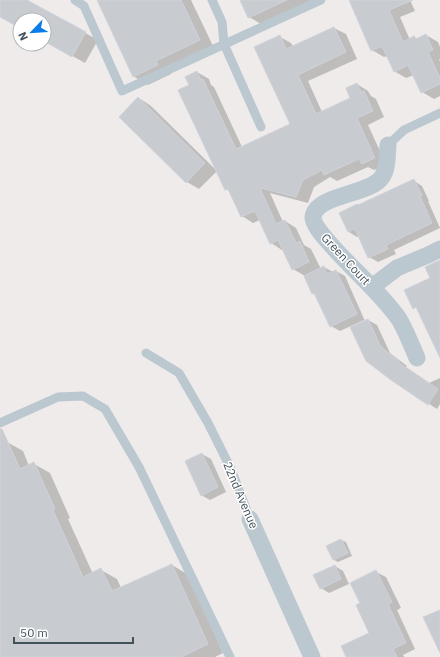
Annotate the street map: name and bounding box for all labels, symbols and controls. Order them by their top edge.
north arrow [12,12,52,52]
text: N [15,30,31,43]
street label: Green Court [318,230,374,288]
street label: 22nd Avenue [220,459,262,531]
scale bar [14,619,133,645]
text: 50 m [20,625,48,640]

